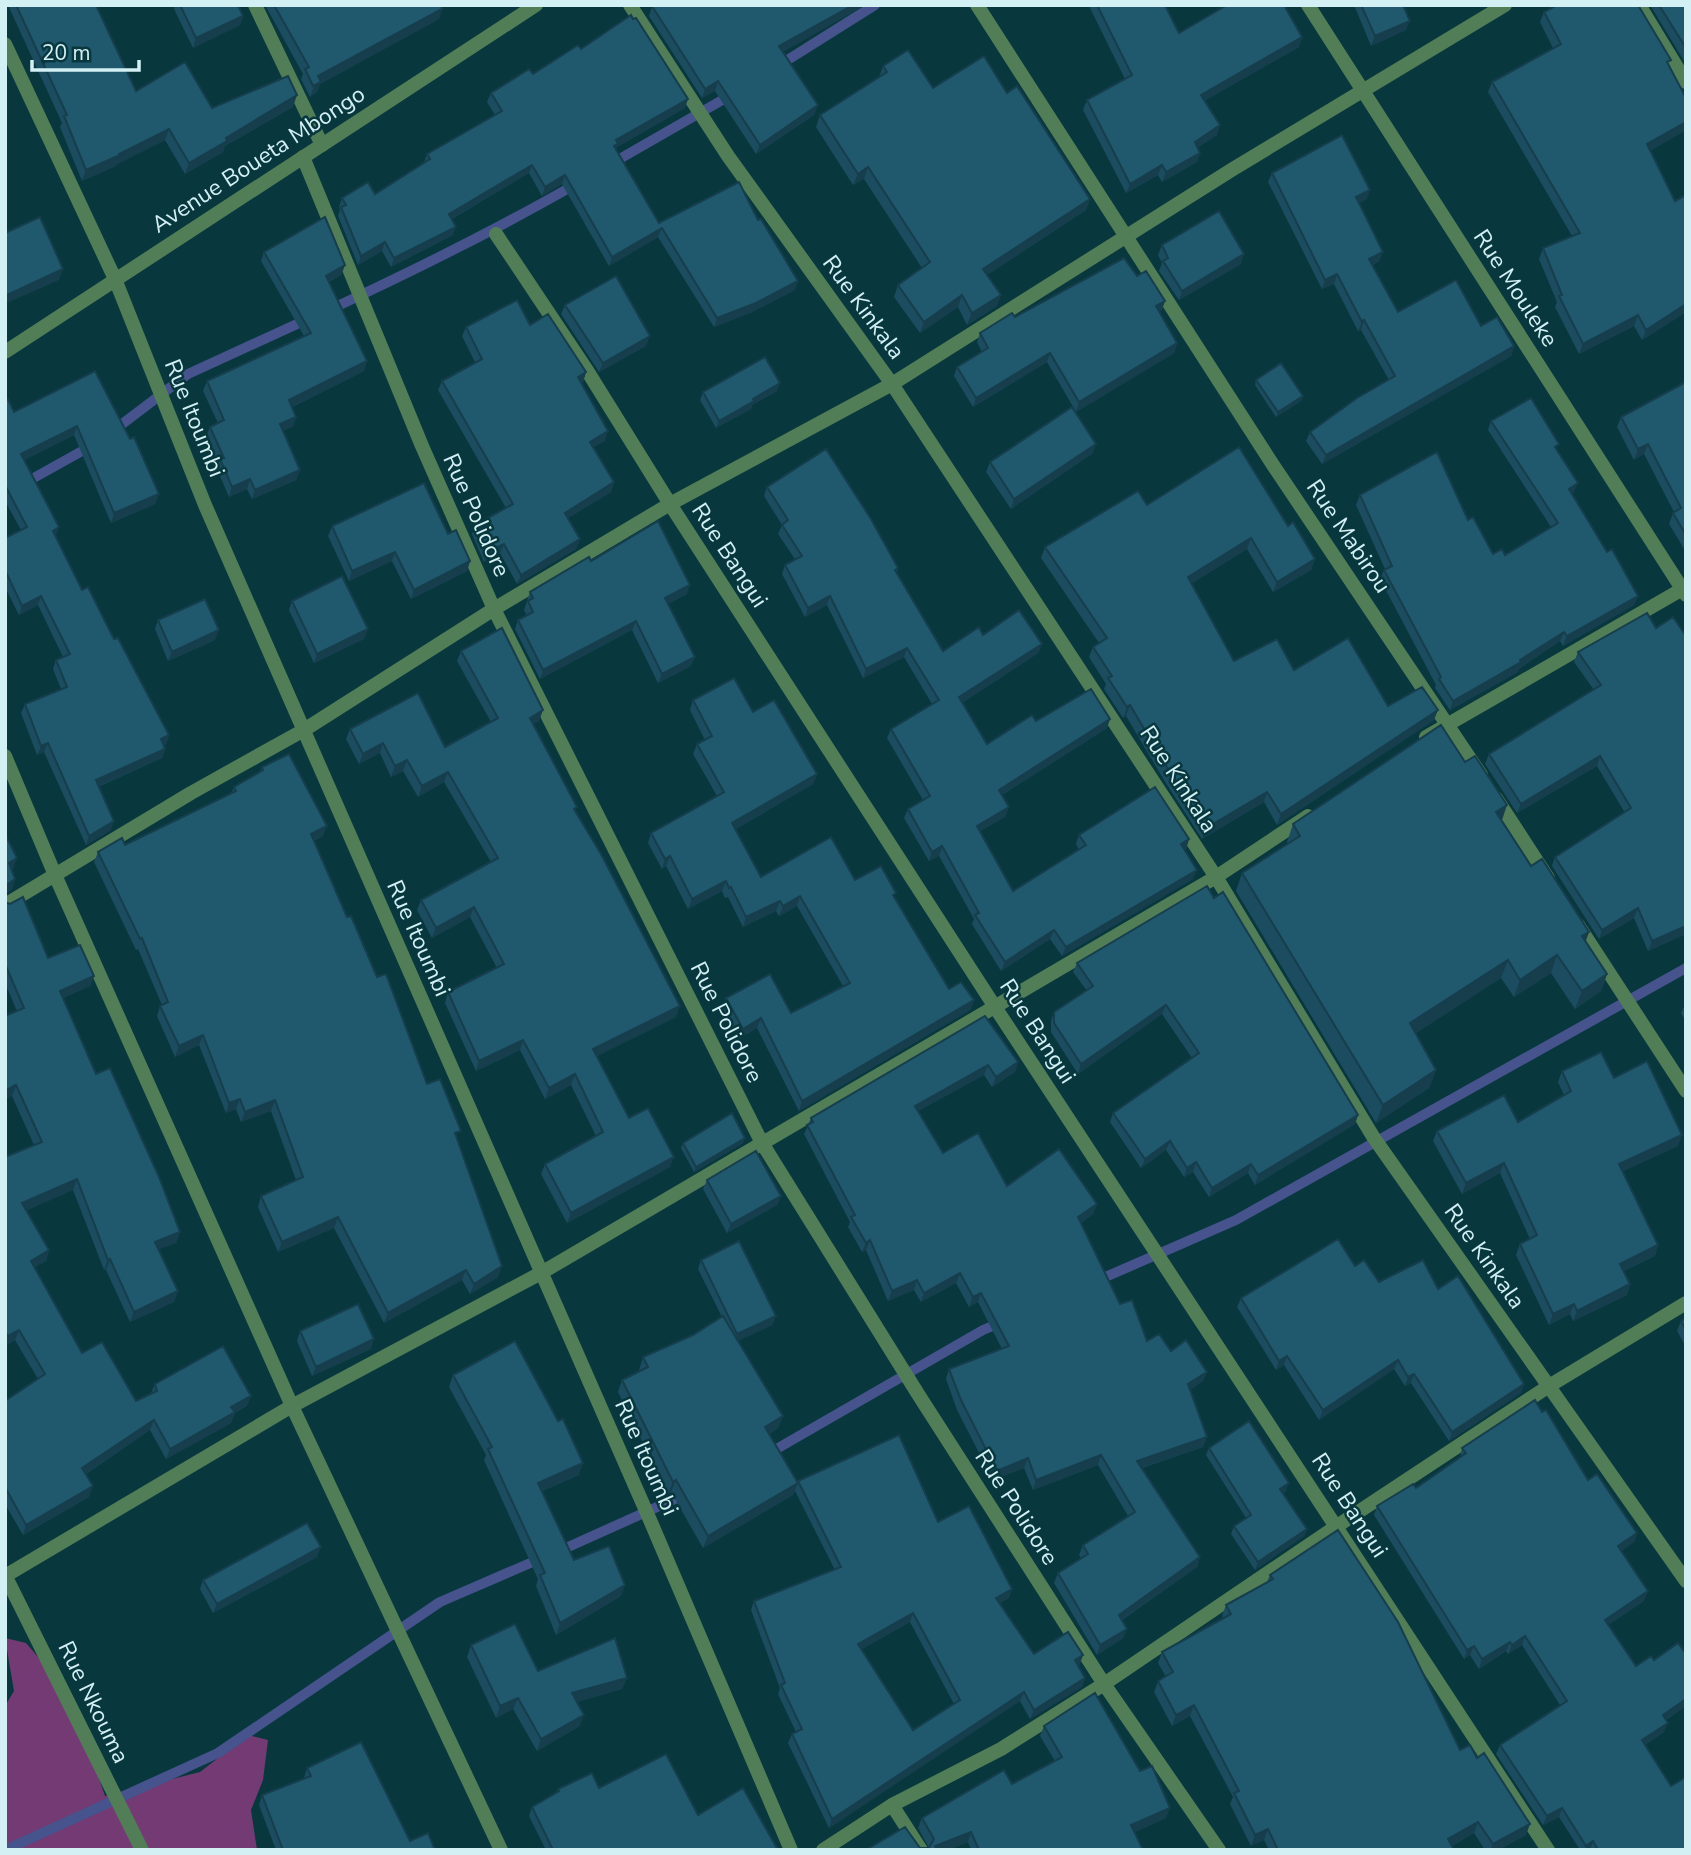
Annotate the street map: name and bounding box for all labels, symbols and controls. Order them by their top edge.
scale bar [32,28,138,72]
text: 20 m [42,39,91,67]
street label: Avenue Boueta Mbongo [145,79,371,240]
street label: Rue Mouleke [1466,224,1565,353]
street label: Rue Kinkala [815,249,912,366]
street label: Rue Itoumbi [157,355,232,482]
street label: Rue Polidore [436,449,518,582]
street label: Rue Mabirou [1299,473,1398,599]
street label: Rue Bangui [684,497,775,614]
street label: Rue Kinkala [1132,720,1225,839]
street label: Rue Itoumbi [379,875,458,1001]
street label: Rue Polidore [683,956,770,1088]
street label: Rue Bangui [992,973,1083,1090]
street label: Rue Kinkala [1437,1198,1532,1315]
street label: Rue Itoumbi [607,1394,686,1520]
street label: Rue Polidore [968,1444,1066,1571]
street label: Rue Bangui [1304,1447,1395,1564]
street label: Rue Nkouma [51,1636,136,1768]

